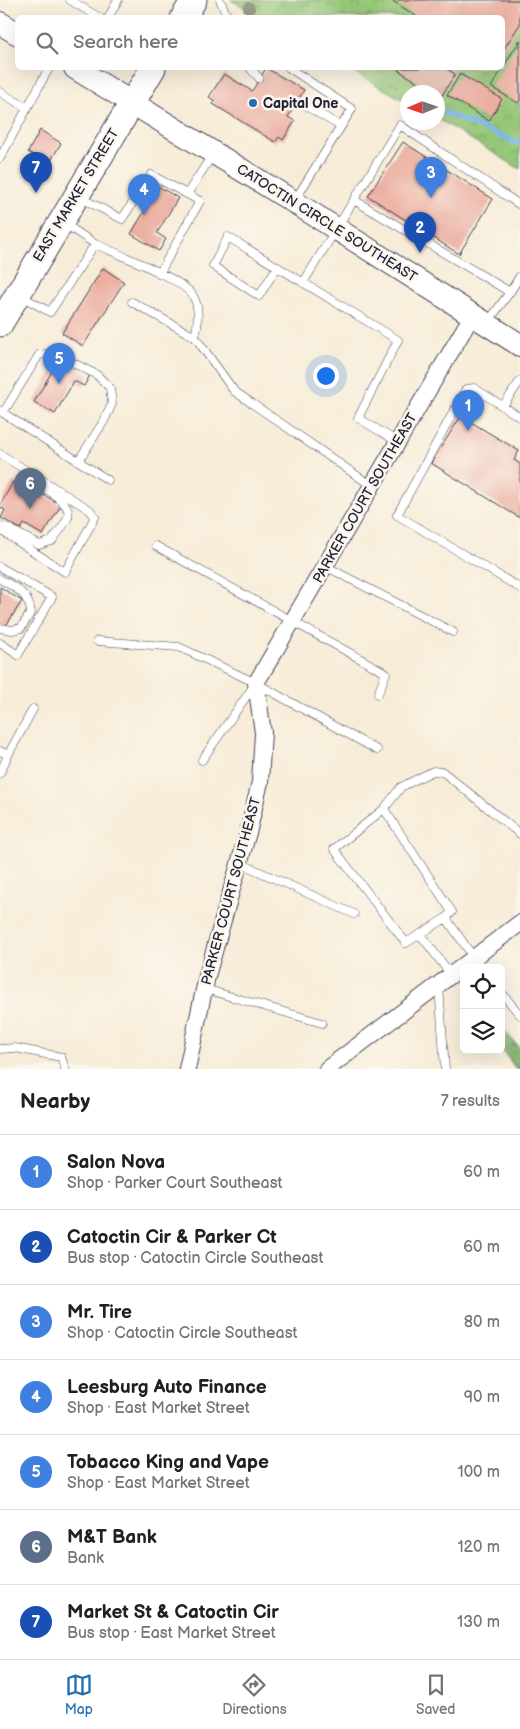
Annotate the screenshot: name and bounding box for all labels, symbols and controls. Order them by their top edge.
search box [15,15,505,70]
icon: search [33,29,61,57]
text: Search here [73,31,178,54]
north arrow [400,85,445,130]
place label: Capital One [263,95,338,112]
marker: Capital One [247,97,259,109]
street label: EAST MARKET STREET [29,125,123,265]
pin: 7 [20,152,52,193]
pin: 3 [415,157,447,198]
street label: CATOCTIN CIRCLE SOUTHEAST [234,160,421,286]
pin: 4 [128,174,160,215]
pin: 2 [404,212,436,253]
pin: 5 [43,343,75,384]
your location [313,363,339,389]
pin: 1 [452,390,484,431]
street label: PARKER COURT SOUTHEAST [309,409,421,586]
pin: 6 [14,468,46,509]
street label: PARKER COURT SOUTHEAST [198,795,264,987]
map controls [460,964,505,1054]
button: locate [460,964,505,1009]
button: layers [460,1009,505,1054]
text: Nearby [20,1089,90,1114]
text: 7 results [441,1092,500,1111]
text: Salon Nova [67,1151,165,1174]
text: 1 [33,1163,39,1182]
text: 60 m [463,1163,500,1182]
text: Shop · Parker Court Southeast [67,1174,282,1193]
text: Catoctin Cir & Parker Ct [67,1226,277,1249]
text: 2 [31,1238,41,1257]
text: 60 m [463,1238,500,1257]
text: Bus stop · Catoctin Circle Southeast [67,1249,323,1268]
text: Mr. Tire [67,1301,132,1324]
text: 3 [31,1313,41,1332]
text: 80 m [464,1313,500,1332]
text: Shop · Catoctin Circle Southeast [67,1324,297,1343]
text: Leesburg Auto Finance [67,1376,267,1399]
text: 4 [31,1388,41,1407]
text: 90 m [464,1388,500,1407]
text: Shop · East Market Street [67,1399,250,1418]
text: Tobacco King and Vape [67,1451,269,1474]
text: 5 [31,1463,41,1482]
text: 100 m [457,1463,500,1482]
text: Shop · East Market Street [67,1474,250,1493]
text: M&T Bank [67,1526,157,1549]
text: 6 [31,1538,41,1557]
text: 120 m [457,1538,500,1557]
text: Bank [67,1549,104,1568]
text: Market St & Catoctin Cir [67,1601,279,1624]
text: 7 [32,1613,40,1632]
text: 130 m [457,1613,500,1632]
text: Bus stop · East Market Street [67,1624,276,1643]
tab: Map [65,1671,93,1718]
tab: Directions [222,1671,287,1718]
tab: Saved [416,1671,455,1718]

